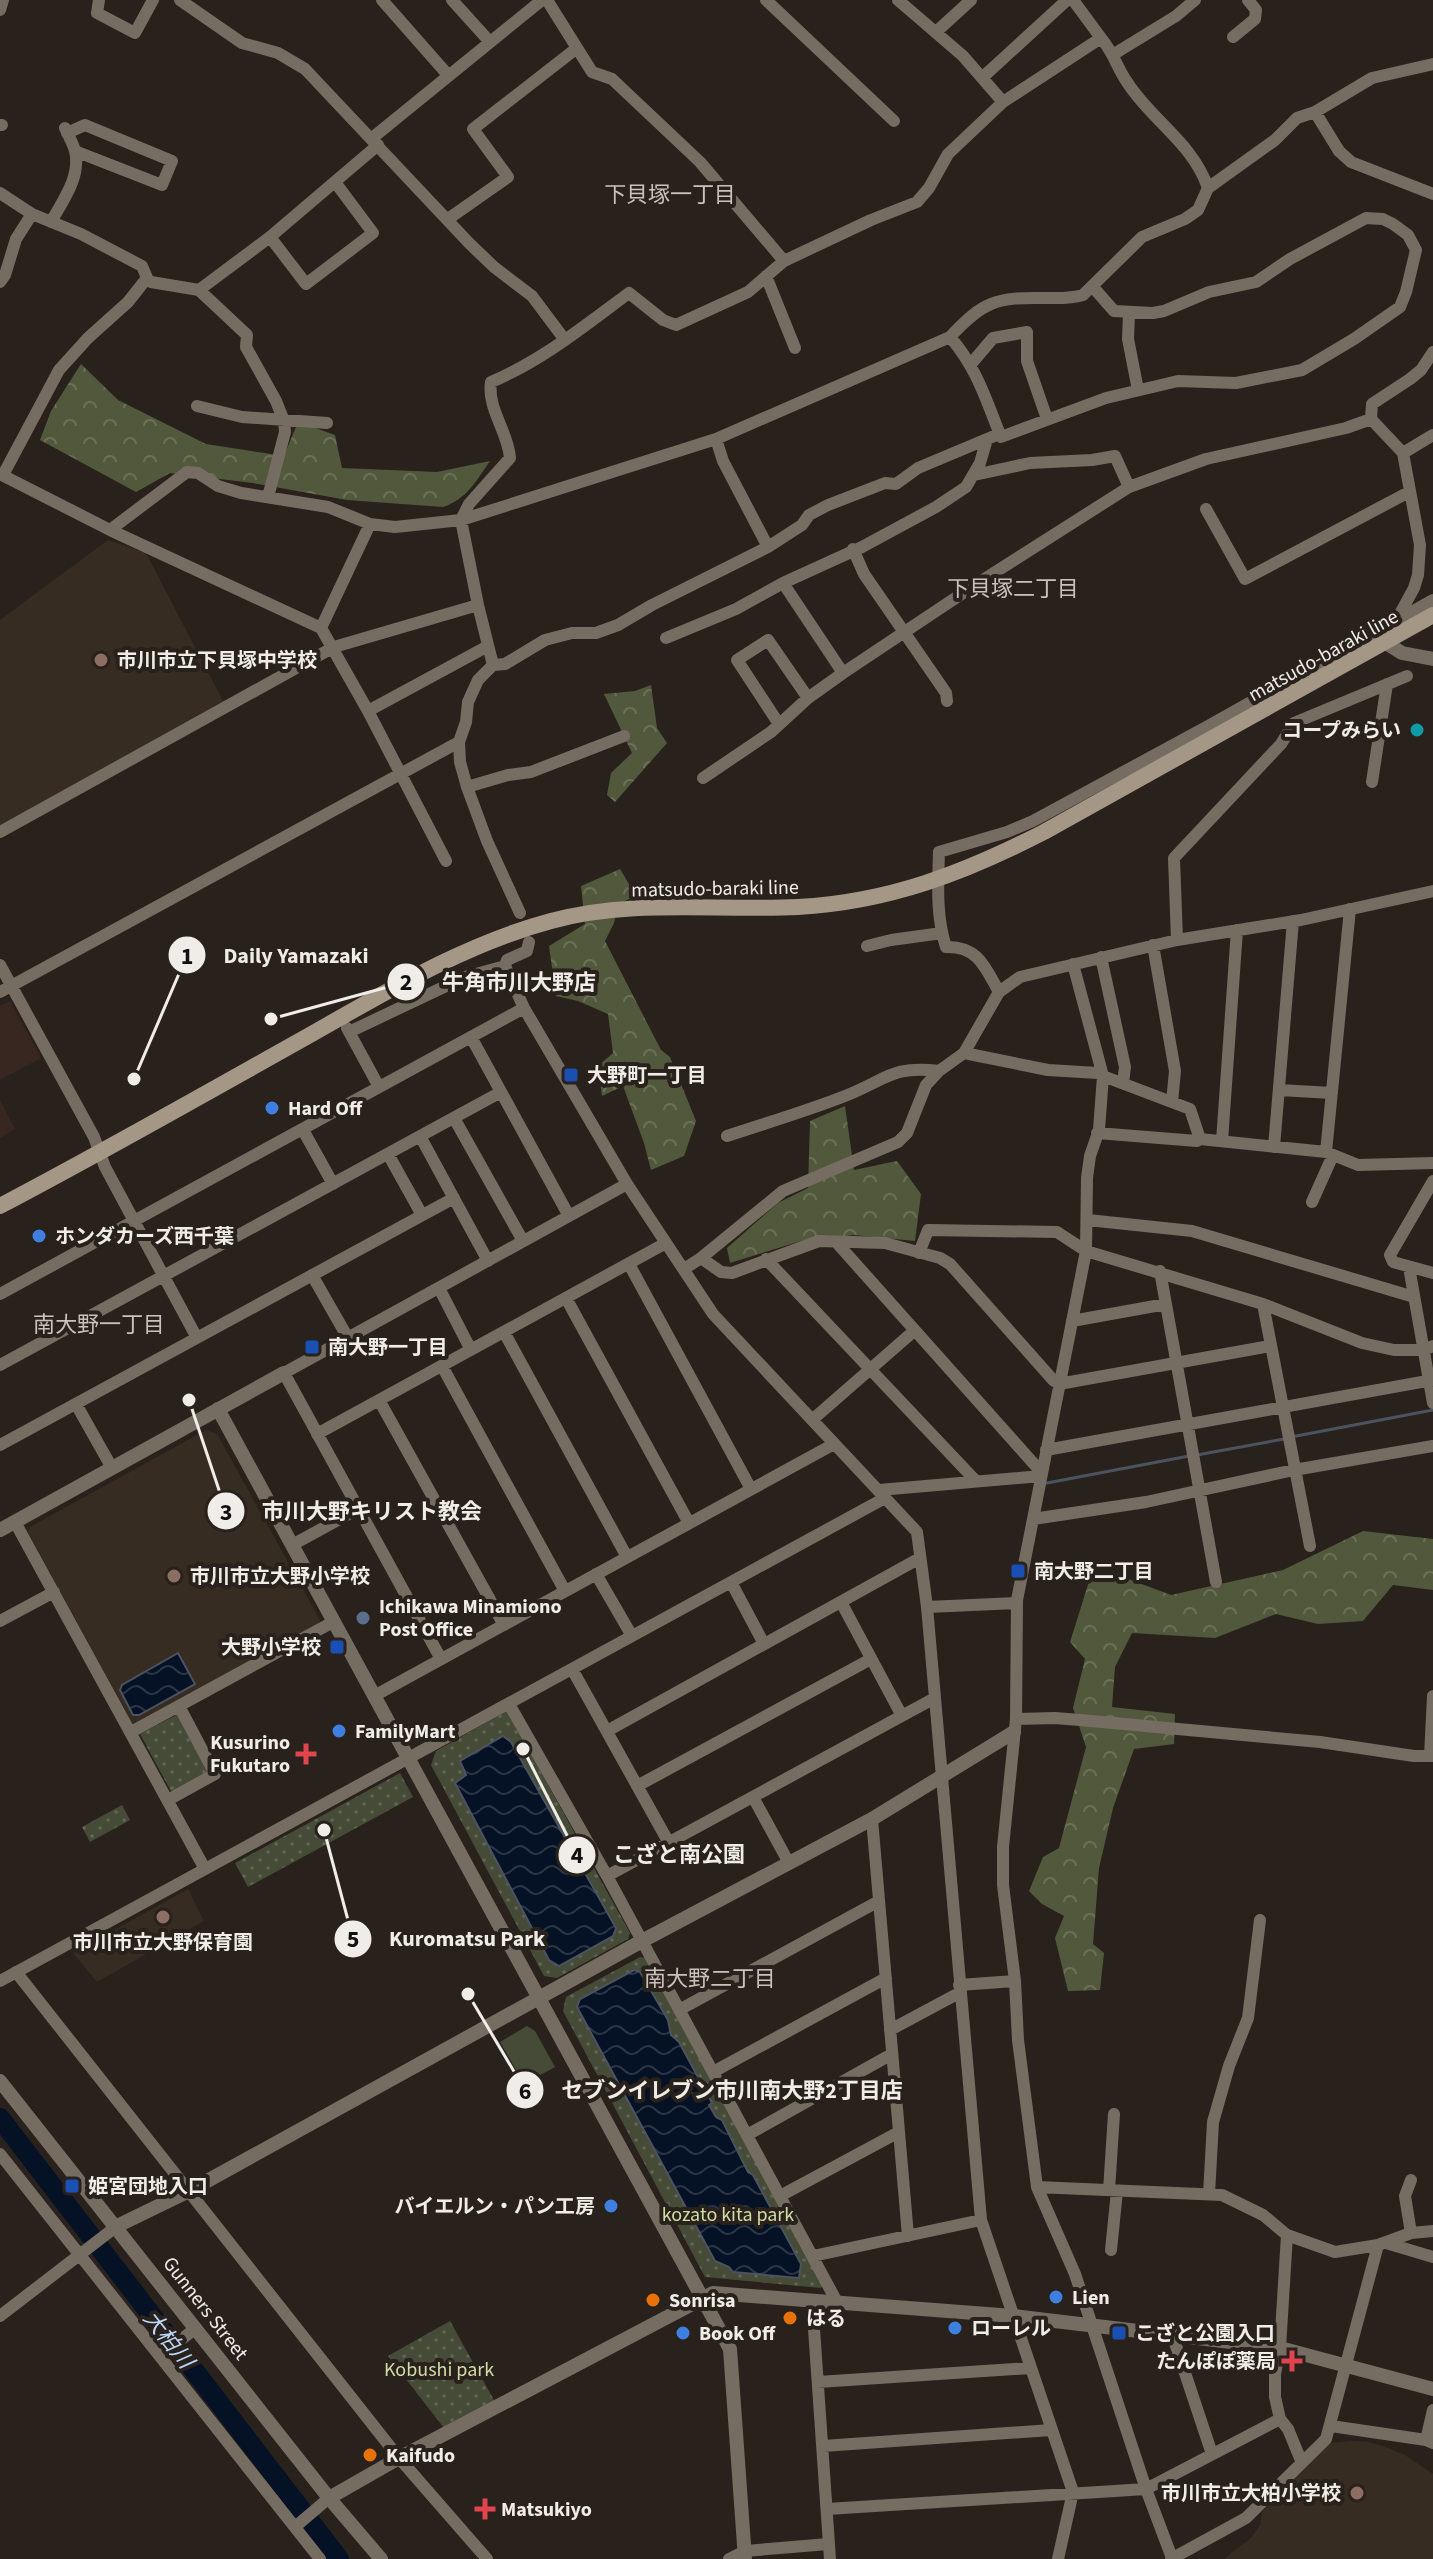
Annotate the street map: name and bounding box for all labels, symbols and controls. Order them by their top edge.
district label: 下貝塚一丁目 [604,179,736,211]
district label: 下貝塚二丁目 [947,573,1079,605]
street label: matsudo-baraki line [1243,603,1404,709]
place label: 市川市立下貝塚中学校 [117,647,317,675]
marker: 市川市立下貝塚中学校 [92,651,110,669]
place label: コープみらい [1282,717,1401,745]
marker: コープみらい [1408,721,1426,739]
street label: matsudo-baraki line [631,874,799,904]
callout: Daily Yamazaki [167,932,384,978]
text: 1 [181,939,193,974]
text: Daily Yamazaki [223,940,369,972]
callout: 牛角市川大野店 [386,959,612,1005]
text: 2 [400,965,412,1000]
text: 牛角市川大野店 [442,967,596,999]
place label: 大野町一丁目 [587,1062,707,1090]
marker: 大野町一丁目 [562,1066,580,1084]
place label: Hard Off [288,1095,363,1123]
marker: Hard Off [263,1099,281,1117]
place label: ホンダカーズ西千葉 [55,1223,234,1251]
marker: ホンダカーズ西千葉 [30,1227,48,1245]
district label: 南大野一丁目 [33,1309,165,1341]
place label: 南大野一丁目 [328,1334,448,1362]
marker: 南大野一丁目 [303,1338,321,1356]
callout: 市川大野キリスト教会 [206,1488,498,1534]
text: 3 [220,1495,232,1530]
text: 市川大野キリスト教会 [262,1496,482,1528]
place label: 南大野二丁目 [1034,1558,1154,1586]
marker: 南大野二丁目 [1009,1562,1027,1580]
place label: 市川市立大野小学校 [190,1563,370,1591]
marker: 市川市立大野小学校 [165,1567,183,1585]
place label: Ichikawa Minamiono Post Office [379,1593,562,1644]
marker: Ichikawa Minamiono Post Office [354,1609,372,1627]
place label: 大野小学校 [221,1634,321,1662]
marker: 大野小学校 [328,1638,346,1656]
place label: FamilyMart [355,1718,456,1746]
marker: FamilyMart [330,1722,348,1740]
place label: Kusurino Fukutaro [210,1729,290,1780]
marker: Kusurino Fukutaro [297,1745,315,1763]
callout: こざと南公園 [557,1832,761,1878]
text: 4 [571,1838,584,1873]
text: こざと南公園 [613,1839,745,1871]
marker: 市川市立大野保育園 [154,1908,172,1926]
callout: Kuromatsu Park [333,1916,561,1962]
text: 5 [347,1922,359,1957]
text: Kuromatsu Park [389,1923,545,1955]
place label: 市川市立大野保育園 [73,1929,253,1957]
district label: 南大野二丁目 [644,1963,776,1995]
callout: セブンイレブン市川南大野2丁目店 [505,2067,918,2113]
text: 6 [519,2074,531,2109]
text: セブンイレブン市川南大野2丁目店 [561,2075,903,2107]
place label: 姫宮団地入口 [88,2173,208,2201]
marker: 姫宮団地入口 [63,2177,81,2195]
place label: バイエルン・パン工房 [395,2193,595,2221]
marker: バイエルン・パン工房 [602,2197,620,2215]
park label: kozato kita park [662,2201,794,2229]
street label: Gunners Street [156,2251,255,2366]
place label: Lien [1072,2284,1110,2312]
place label: Sonrisa [669,2287,736,2315]
marker: Lien [1047,2288,1065,2306]
marker: Sonrisa [644,2291,662,2309]
water label: 大柏川 [135,2304,202,2377]
place label: はる [806,2305,846,2333]
marker: はる [781,2309,799,2327]
place label: ローレル [971,2315,1051,2343]
marker: ローレル [946,2319,964,2337]
place label: Book Off [699,2320,776,2348]
place label: こざと公園入口 [1135,2320,1275,2348]
marker: Book Off [674,2324,692,2342]
marker: こざと公園入口 [1110,2324,1128,2342]
place label: たんぽぽ薬局 [1156,2348,1276,2376]
marker: たんぽぽ薬局 [1283,2352,1301,2370]
park label: Kobushi park [384,2356,494,2384]
place label: Kaifudo [386,2442,455,2470]
marker: Kaifudo [361,2446,379,2464]
place label: 市川市立大柏小学校 [1161,2480,1341,2508]
marker: 市川市立大柏小学校 [1348,2484,1366,2502]
place label: Matsukiyo [501,2496,592,2524]
marker: Matsukiyo [476,2500,494,2518]

